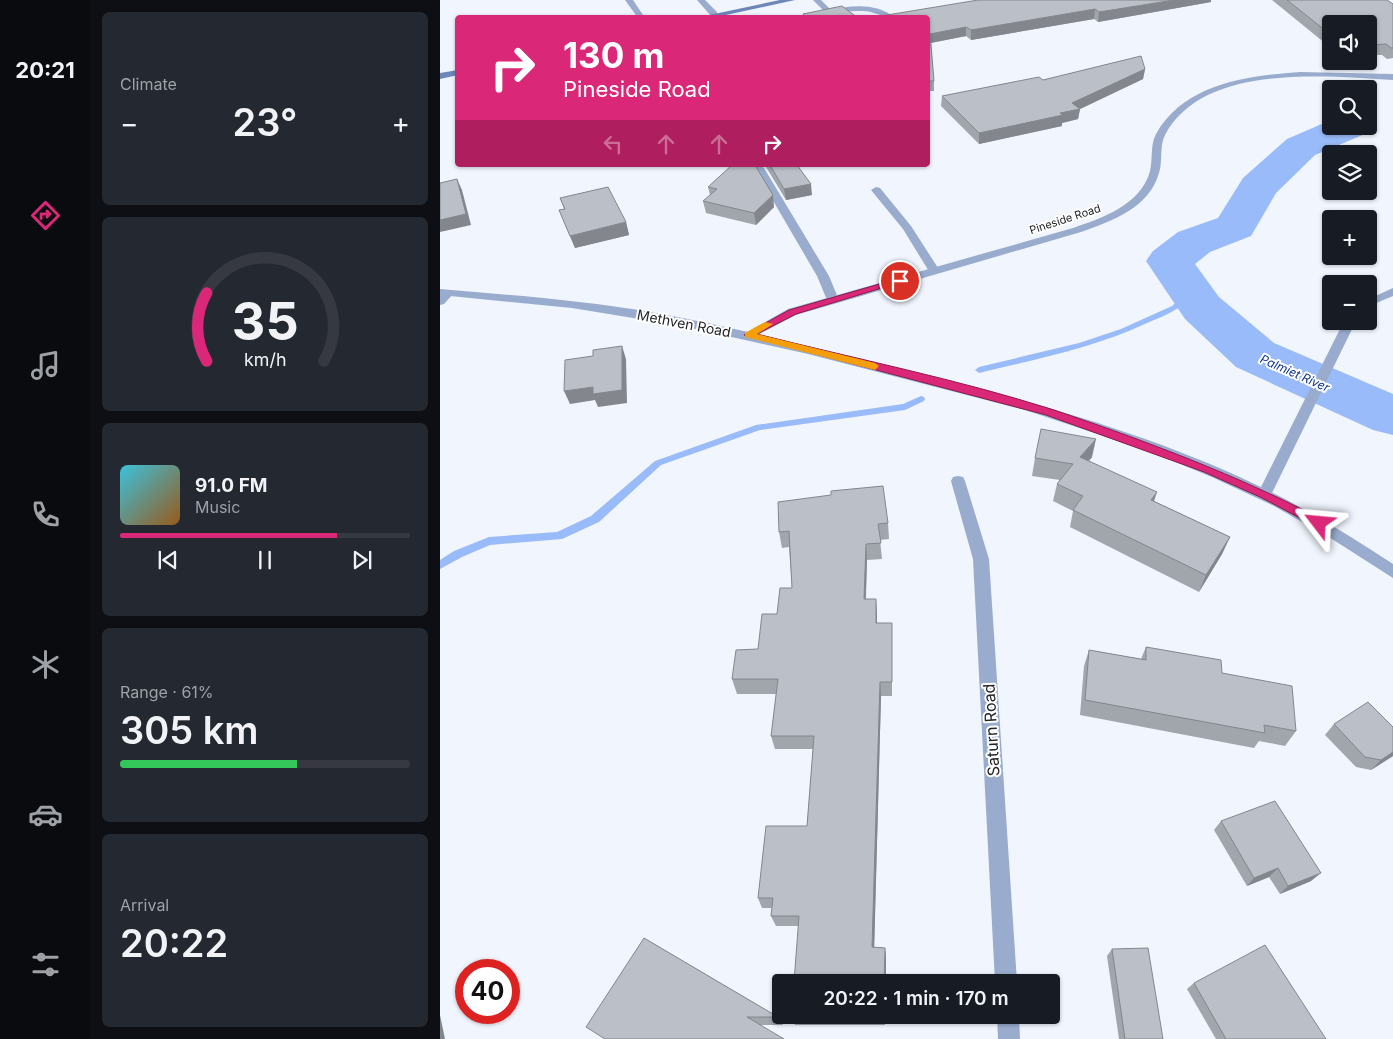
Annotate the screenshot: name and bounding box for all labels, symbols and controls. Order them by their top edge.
map controls [1322,15,1377,330]
button: sound [1322,15,1377,70]
text: 130 m [563,34,665,76]
icon: right [480,35,545,100]
text: 20:21 [15,57,75,83]
text: Climate [120,74,177,94]
text: Pineside Road [563,76,711,102]
button: search [1322,80,1377,135]
text: 23° [233,99,297,145]
text: − [120,106,139,140]
text: + [391,106,410,140]
icon: left [599,130,627,158]
icon: ahead [652,130,680,158]
icon: ahead [705,130,733,158]
icon: right [758,130,786,158]
button: layers [1322,145,1377,200]
icon: directions [28,198,63,233]
street label: Pineside Road [1028,201,1102,237]
button: + [1322,210,1377,265]
pin [879,260,921,302]
icon: arrive [886,267,914,295]
button: − [1322,275,1377,330]
text: 35 [232,290,298,353]
street label: Methven Road [636,306,732,340]
icon: music [28,348,63,383]
text: km/h [244,349,286,370]
water label: Palmiet River [1258,351,1332,395]
text: 91.0 FM [195,474,267,497]
position arrow [1292,496,1344,548]
icon: phone [28,497,63,532]
text: Music [195,497,240,517]
icon: previous [154,546,182,574]
icon: pause [251,546,279,574]
icon: next [348,546,376,574]
icon: climate [28,647,63,682]
text: Range · 61% [120,682,214,702]
street label: Saturn Road [979,683,1003,777]
text: 305 km [120,707,259,753]
icon: car [28,797,63,832]
text: Arrival [120,895,169,915]
text: 20:22 [120,920,228,966]
icon: filters [28,947,63,982]
speed limit sign: 40 [455,959,520,1024]
text: 20:22 · 1 min · 170 m [823,987,1009,1010]

